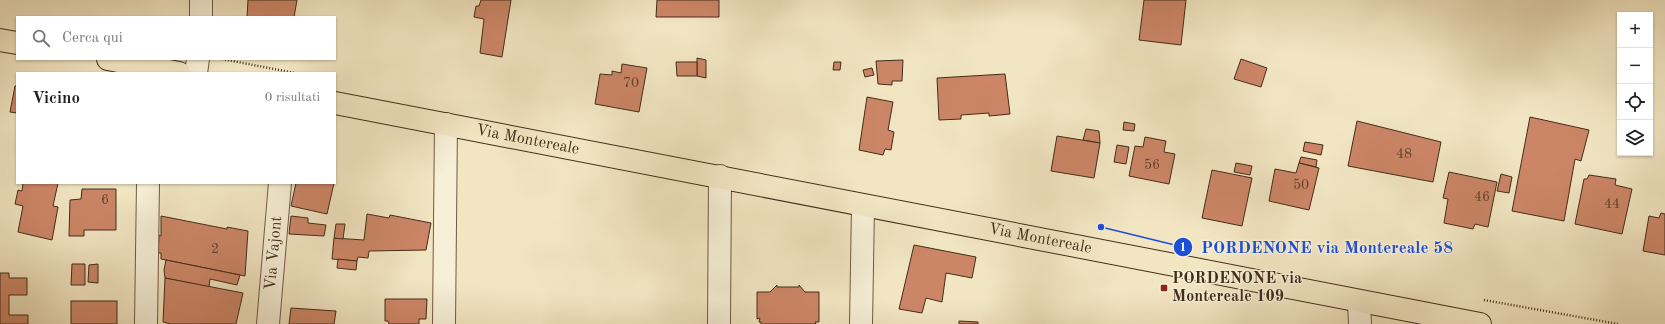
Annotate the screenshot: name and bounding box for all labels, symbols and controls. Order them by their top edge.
map controls [1617,12,1653,156]
button: + [1617,12,1653,48]
search box [16,16,336,60]
icon: search [30,27,52,49]
text: Cerca qui [62,31,123,46]
button: − [1617,48,1653,84]
house number: 70 [623,76,639,90]
button: locate [1617,84,1653,120]
text: Vicino [32,90,80,107]
text: 0 risultati [265,91,320,104]
button: layers [1617,120,1653,156]
street label: Via Montereale [474,122,580,158]
house number: 48 [1396,147,1412,161]
house number: 56 [1144,158,1160,172]
house number: 50 [1293,178,1309,192]
house number: 46 [1474,190,1490,204]
house number: 6 [101,193,109,207]
house number: 44 [1604,197,1620,211]
street label: Via Vajont [263,215,285,291]
street label: Via Montereale [987,221,1093,257]
callout: PORDENONE via Montereale 58 [1173,233,1461,262]
text: PORDENONE via Montereale 58 [1201,240,1453,257]
house number: 2 [211,242,219,256]
text: 1 [1180,242,1186,254]
place label: PORDENONE via Montereale 109 [1172,271,1302,305]
marker: PORDENONE via Montereale 109 [1159,283,1169,293]

